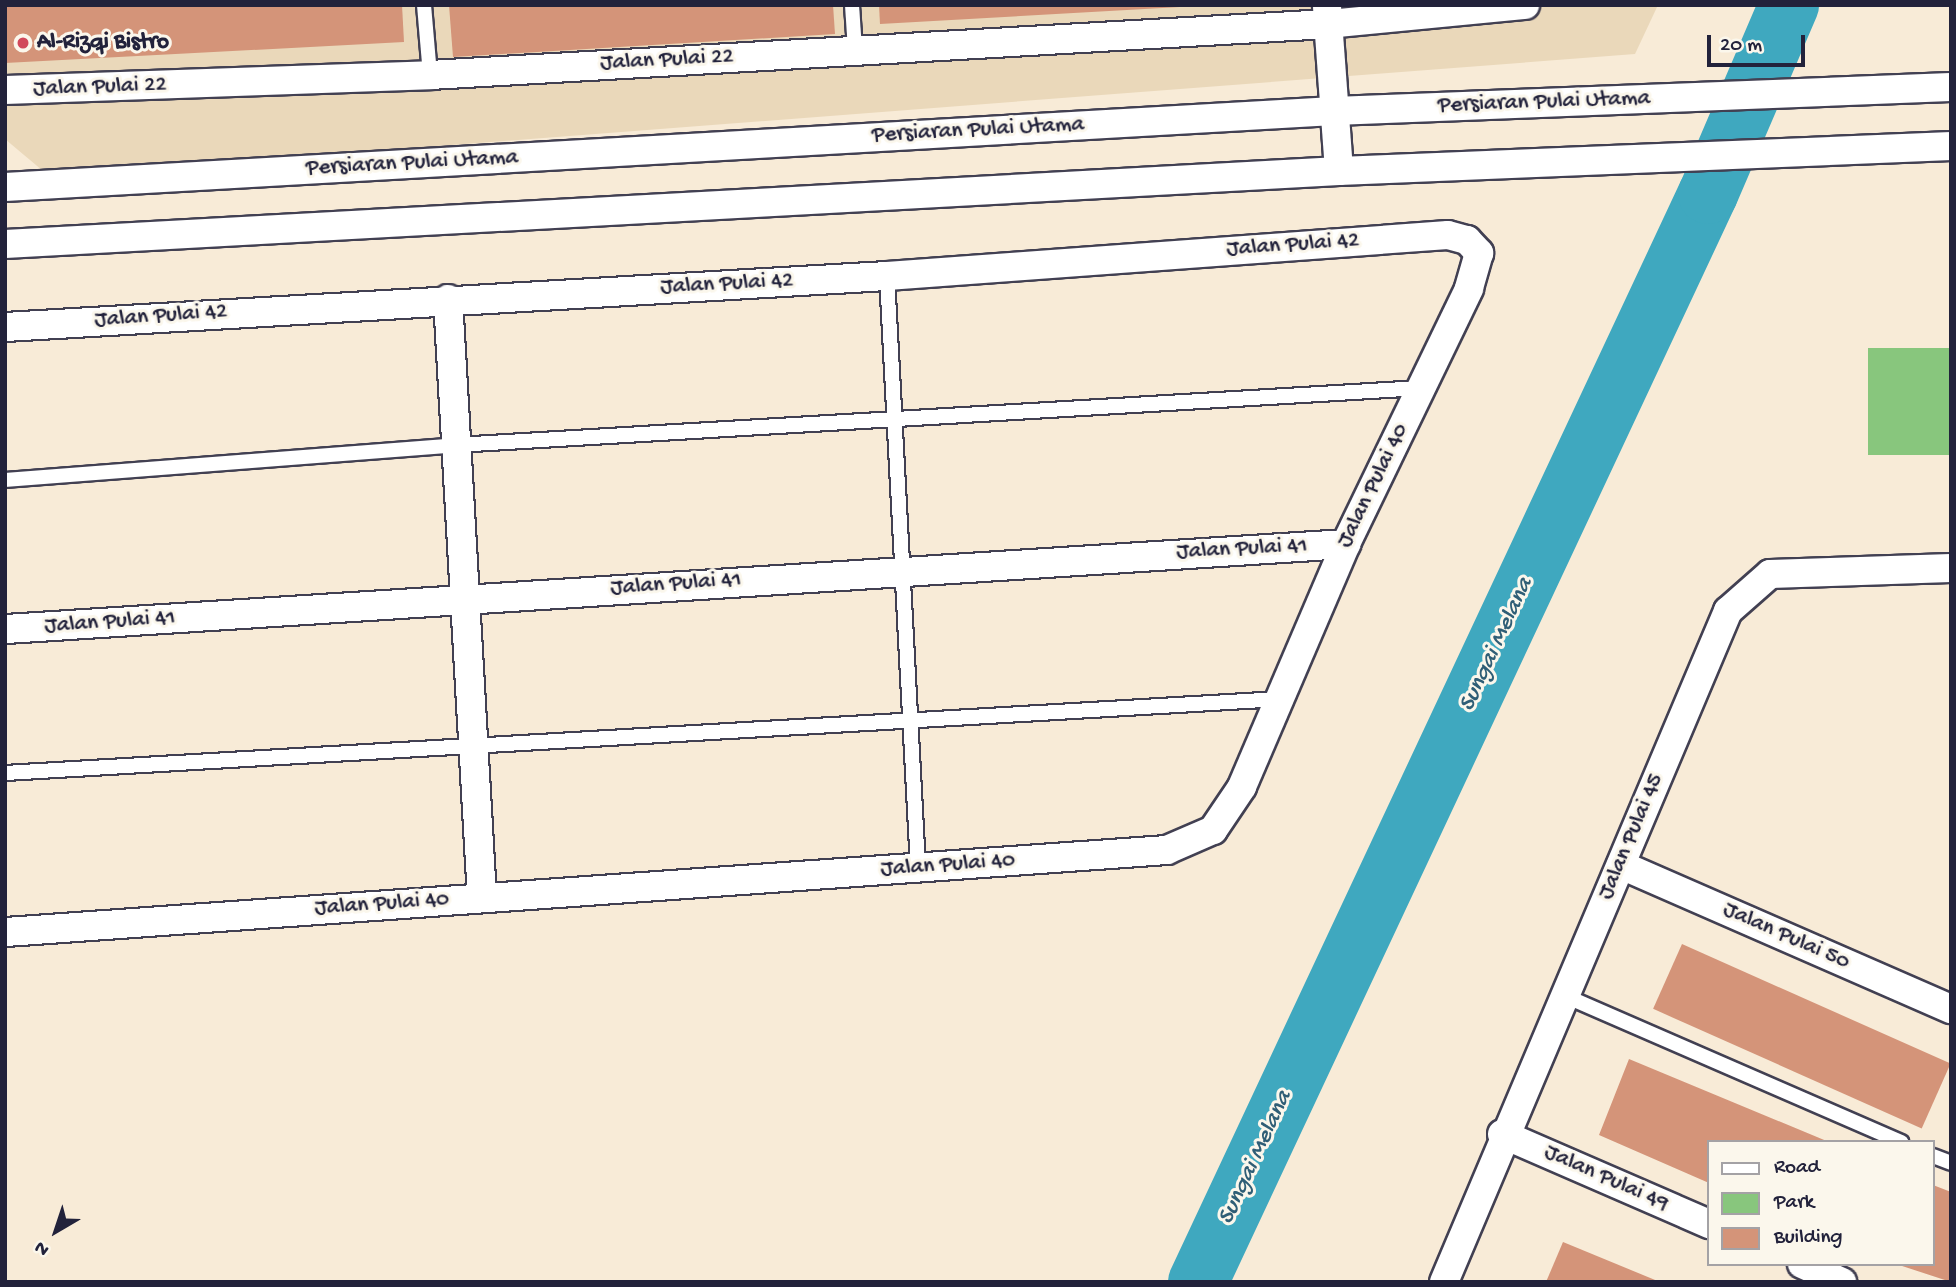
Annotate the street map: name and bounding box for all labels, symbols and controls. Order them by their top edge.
scale bar [1711,21,1809,65]
place label: Al-Rizqi Bistro [37,29,169,57]
text: 20 m [1720,34,1762,59]
marker: Al-Rizqi Bistro [15,35,31,51]
street label: Jalan Pulai 22 [600,44,734,78]
street label: Jalan Pulai 22 [33,72,167,104]
street label: Persiaran Pulai Utama [1437,86,1651,120]
street label: Persiaran Pulai Utama [871,112,1085,150]
street label: Persiaran Pulai Utama [305,145,519,183]
street label: Jalan Pulai 42 [1226,228,1360,264]
street label: Jalan Pulai 42 [660,268,794,302]
street label: Jalan Pulai 42 [94,299,228,335]
street label: Jalan Pulai 40 [1332,419,1416,553]
street label: Jalan Pulai 41 [1176,533,1308,567]
street label: Jalan Pulai 41 [610,567,742,603]
water label: Sungai Melana [1454,574,1540,716]
street label: Jalan Pulai 41 [44,605,176,641]
street label: Jalan Pulai 45 [1593,770,1671,904]
street label: Jalan Pulai 40 [880,848,1016,884]
street label: Jalan Pulai 40 [314,887,450,923]
street label: Jalan Pulai 50 [1718,897,1854,977]
water label: Sungai Melana [1213,1087,1299,1229]
street label: Jalan Pulai 49 [1539,1139,1673,1219]
legend [1708,1140,1935,1266]
text: Road [1774,1156,1820,1181]
text: Park [1774,1191,1814,1216]
north arrow [21,1196,91,1266]
text: Building [1774,1226,1843,1251]
text: N [30,1235,55,1261]

